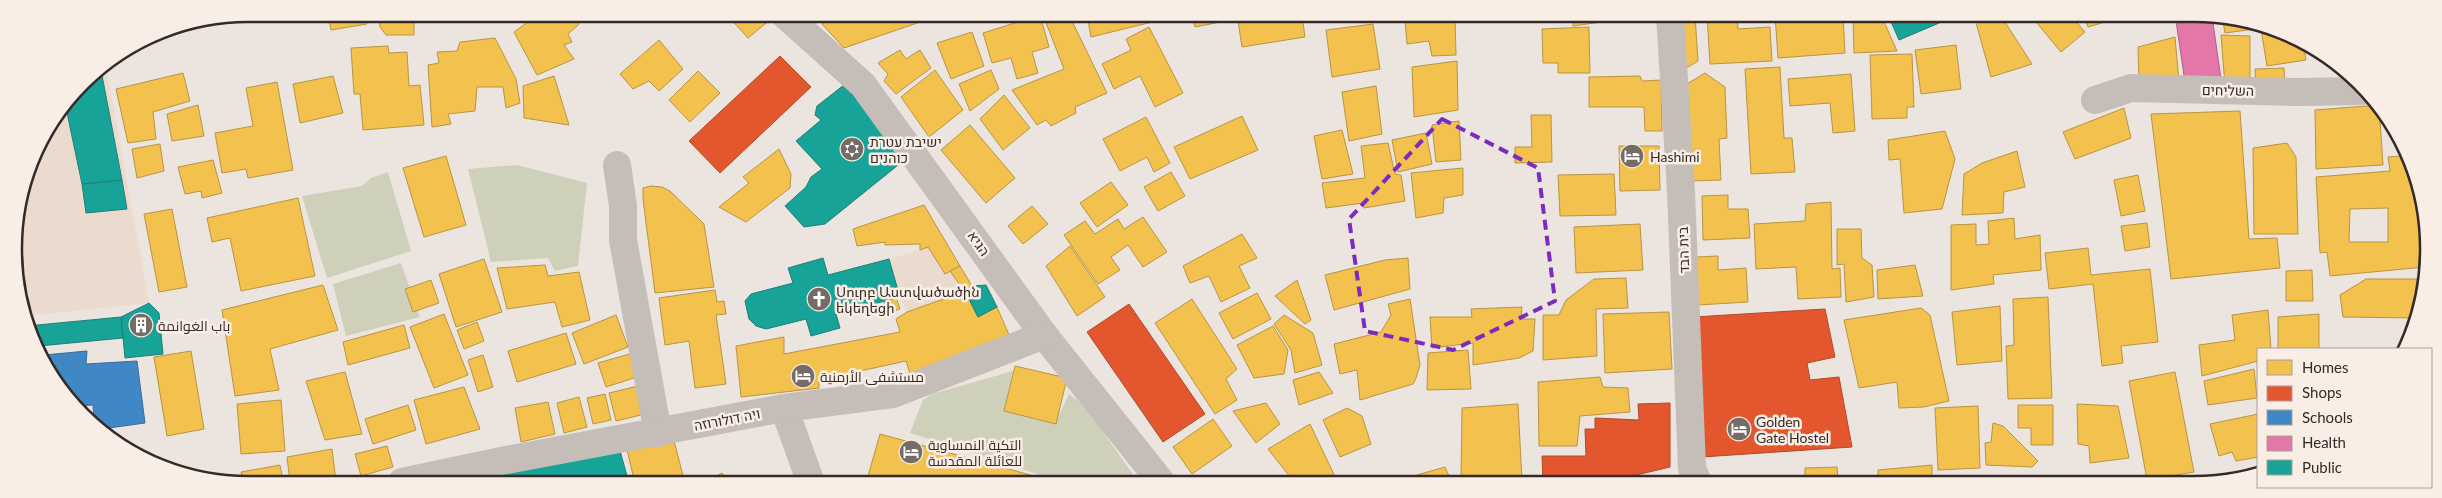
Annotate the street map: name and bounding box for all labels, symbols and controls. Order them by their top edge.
street label: השליחים [2202,81,2254,99]
place label: ישיבת עטרת כוהנים [870,133,942,166]
synagogue icon: ישיבת עטרת כוהנים [839,136,865,162]
hotel icon: Hashimi [1619,143,1645,169]
place label: Hashimi [1650,148,1700,165]
street label: בית הבד [1674,226,1692,274]
street label: הגיא [964,227,994,259]
place label: Սուրբ Աստվածածին եկեղեցի [836,283,980,316]
church icon: Սուրբ Աստվածածին եկեղեցի [806,286,832,312]
building icon: باب الغوانمة [128,312,154,338]
place label: باب الغوانمة [158,317,230,334]
legend [2257,348,2432,488]
text: Homes [2302,358,2348,376]
hotel icon: مستشفى الأرمنية [790,363,816,389]
place label: مستشفى الأرمنية [820,368,924,385]
text: Shops [2302,383,2342,401]
street label: ויה דולורוזה [692,404,762,434]
text: Schools [2302,408,2353,426]
place label: Golden Gate Hostel [1756,413,1829,446]
hotel icon: Golden Gate Hostel [1726,416,1752,442]
text: Health [2302,433,2346,451]
place label: التكية النمساوية للعائلة المقدسة [928,436,1022,469]
hotel icon: التكية النمساوية للعائلة المقدسة [898,439,924,465]
text: Public [2302,458,2342,476]

